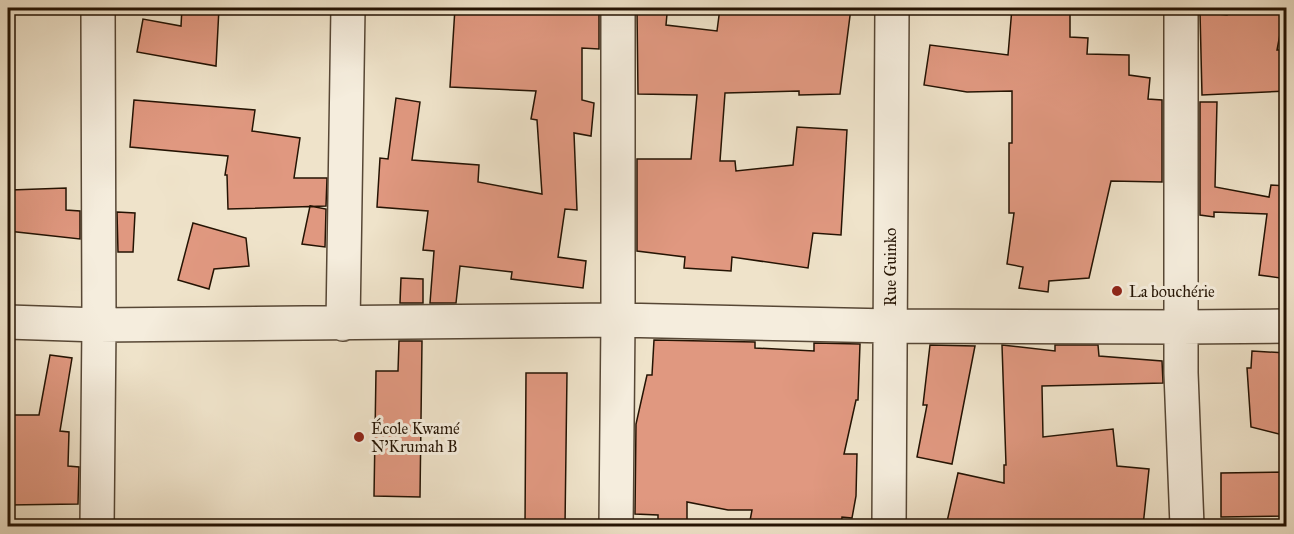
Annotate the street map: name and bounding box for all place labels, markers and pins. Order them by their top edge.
place label: La bouchérie [1129,282,1215,301]
marker: La bouchérie [1110,284,1124,298]
place label: École Kwamé N'Krumah B [371,417,460,456]
marker: École Kwamé N'Krumah B [352,430,366,444]

